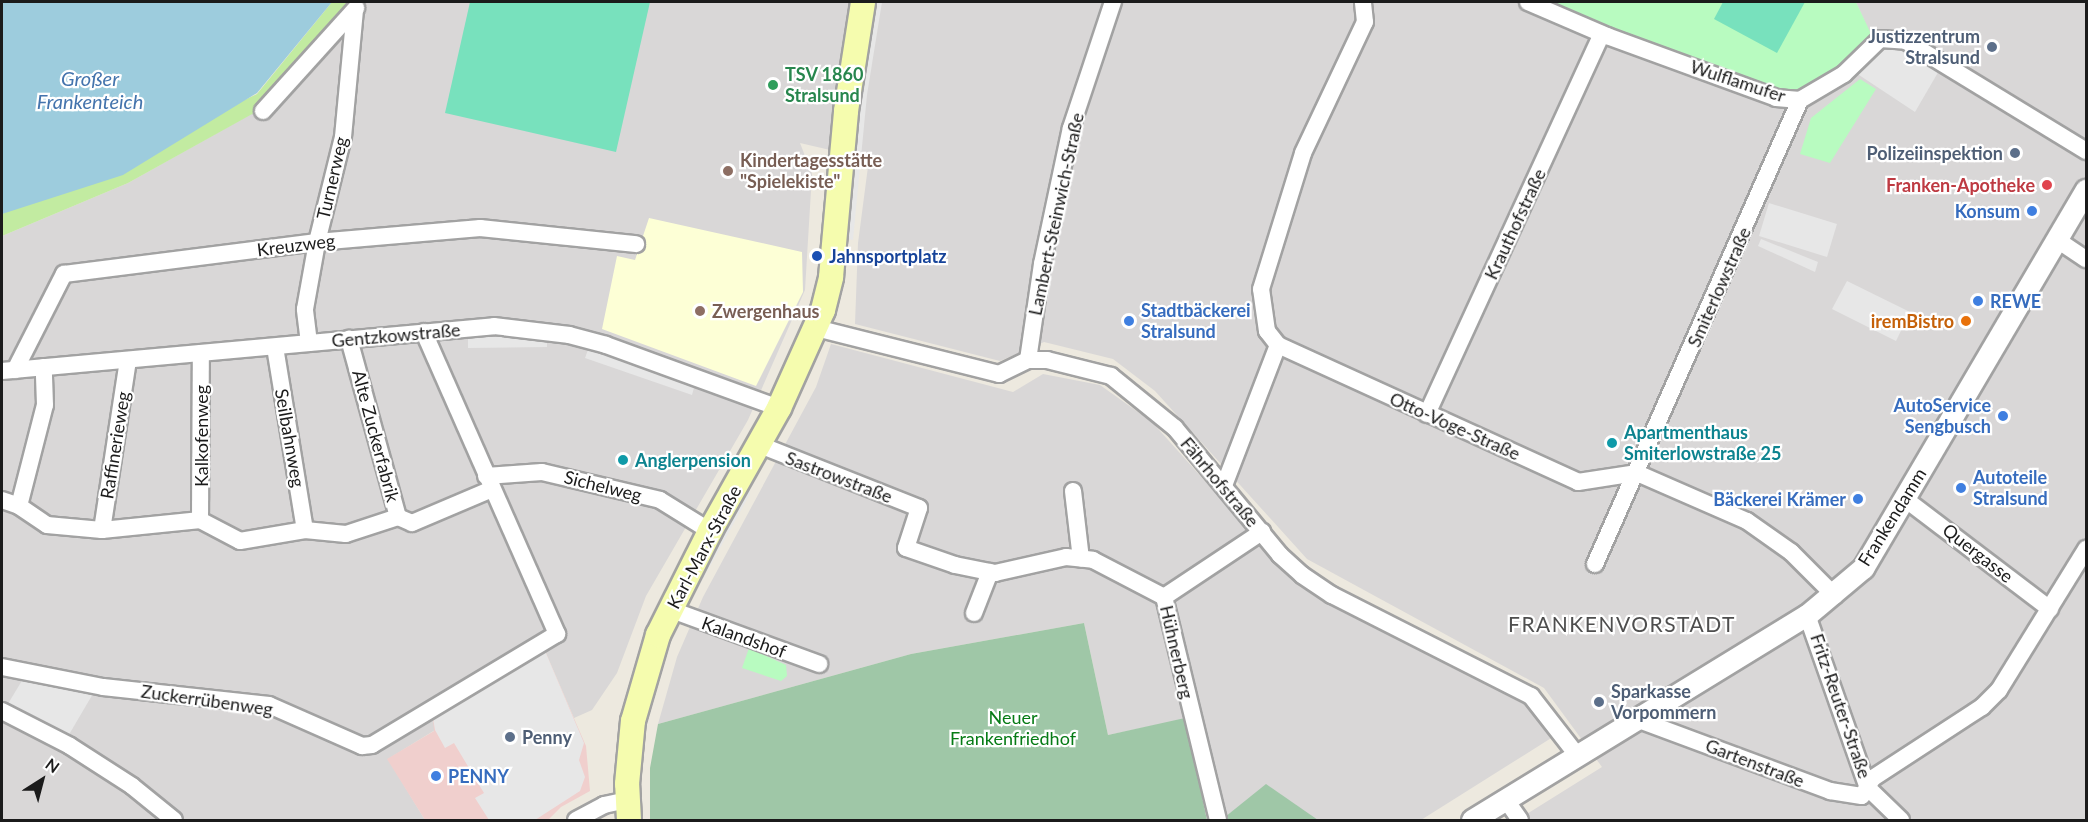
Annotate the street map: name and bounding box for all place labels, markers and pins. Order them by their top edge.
place label: Justizzentrum Stralsund [1868,26,1980,68]
marker: Justizzentrum Stralsund [1985,40,1999,54]
place label: TSV 1860 Stralsund [785,64,864,106]
marker: TSV 1860 Stralsund [766,78,780,92]
place label: Polizeiinspektion [1866,142,2003,164]
marker: Polizeiinspektion [2008,146,2022,160]
place label: Kindertagesstätte "Spielekiste" [740,150,882,192]
marker: Kindertagesstätte "Spielekiste" [721,164,735,178]
place label: Franken-Apotheke [1886,174,2035,196]
marker: Franken-Apotheke [2040,178,2054,192]
place label: Konsum [1955,200,2020,222]
marker: Konsum [2025,204,2039,218]
place label: Jahnsportplatz [829,245,946,267]
marker: Jahnsportplatz [810,249,824,263]
place label: REWE [1990,290,2041,312]
marker: REWE [1971,294,1985,308]
place label: Zwergenhaus [712,300,819,322]
place label: Stadtbäckerei Stralsund [1141,300,1251,342]
marker: Zwergenhaus [693,304,707,318]
place label: iremBistro [1871,310,1954,332]
marker: Stadtbäckerei Stralsund [1122,314,1136,328]
marker: iremBistro [1959,314,1973,328]
place label: AutoService Sengbusch [1893,395,1991,438]
marker: AutoService Sengbusch [1996,409,2010,423]
place label: Apartmenthaus Smiterlowstraße 25 [1624,422,1781,464]
marker: Apartmenthaus Smiterlowstraße 25 [1605,436,1619,450]
place label: Anglerpension [635,449,751,471]
marker: Anglerpension [616,453,630,467]
place label: Autoteile Stralsund [1973,467,2048,510]
marker: Autoteile Stralsund [1954,481,1968,495]
place label: Bäckerei Krämer [1713,488,1846,510]
marker: Bäckerei Krämer [1851,492,1865,506]
place label: Sparkasse Vorpommern [1611,681,1716,724]
marker: Sparkasse Vorpommern [1592,695,1606,709]
place label: Penny [522,726,572,748]
marker: Penny [503,730,517,744]
place label: PENNY [448,765,509,787]
marker: PENNY [429,769,443,783]

